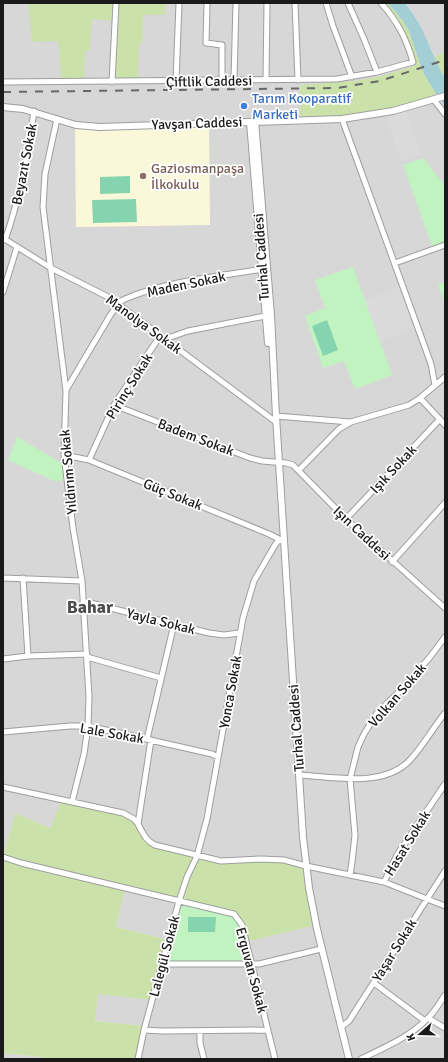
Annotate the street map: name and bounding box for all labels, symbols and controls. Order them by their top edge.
street label: Çiftlik Caddesi [166,72,252,91]
place label: Tarım Kooparatif Marketi [252,90,352,123]
marker: Tarım Kooparatif Marketi [239,101,249,111]
street label: Yavşan Caddesi [151,113,243,134]
street label: Beyazıt Sokak [8,122,41,206]
place label: Gaziosmanpaşa İlkokulu [151,160,244,193]
marker: Gaziosmanpaşa İlkokulu [138,171,148,181]
street label: Turhal Caddesi [250,213,273,301]
street label: Maden Sokak [145,268,227,301]
street label: Manolya Sokak [102,291,185,358]
street label: Pirinç Sokak [102,350,156,422]
street label: Badem Sokak [155,415,236,460]
street label: Yıldırım Sokak [56,429,81,515]
street label: Işık Sokak [367,441,420,497]
street label: Güç Sokak [141,475,205,514]
street label: Işın Caddesi [330,503,394,564]
district label: Bahar [67,596,114,618]
street label: Yayla Sokak [125,605,197,638]
street label: Yonca Sokak [216,654,245,730]
street label: Volkan Sokak [365,660,430,731]
street label: Turhal Caddesi [285,684,308,772]
street label: Lale Sokak [79,720,145,747]
street label: Hasat Sokak [381,807,434,879]
street label: Lalegül Sokak [145,914,184,999]
street label: Yaşar Sokak [368,916,420,985]
street label: Erguvan Sokak [232,925,271,1015]
north arrow [400,1014,440,1054]
text: K [404,1032,418,1043]

